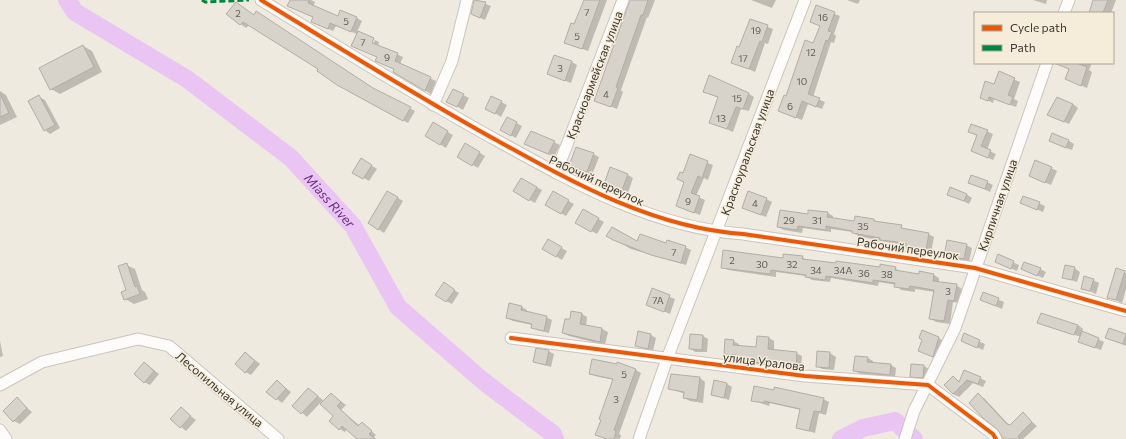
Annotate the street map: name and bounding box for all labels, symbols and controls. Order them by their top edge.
house number: 7 [584,6,590,18]
house number: 2 [235,7,241,19]
street label: Красноармейская улица [563,9,625,141]
house number: 16 [818,11,828,23]
legend [974,12,1114,64]
house number: 5 [343,15,349,27]
text: Cycle path [1010,20,1067,34]
house number: 19 [751,24,761,36]
house number: 5 [574,30,580,42]
house number: 7 [360,36,366,48]
text: Path [1010,40,1036,54]
house number: 12 [806,46,816,58]
house number: 9 [384,51,390,63]
house number: 17 [738,52,748,64]
house number: 3 [557,62,563,74]
house number: 10 [797,75,807,87]
street label: Красноуральская улица [718,87,776,217]
house number: 4 [603,88,609,100]
house number: 15 [732,92,742,104]
house number: 6 [787,100,793,112]
house number: 13 [716,112,726,124]
street label: Рабочий переулок [547,152,647,208]
street label: Кирпичная улица [975,157,1019,253]
water label: Miass River [301,170,359,231]
house number: 9 [685,195,691,207]
house number: 4 [752,197,758,209]
house number: 29 [783,214,795,226]
house number: 31 [812,214,822,226]
house number: 35 [857,220,869,232]
street label: Рабочий переулок [856,234,961,262]
house number: 7 [671,246,677,258]
house number: 2 [729,254,735,266]
house number: 30 [756,258,768,270]
house number: 32 [786,258,798,270]
house number: 34 [810,264,822,276]
house number: 34А [834,264,852,276]
house number: 36 [858,267,870,279]
house number: 38 [881,268,893,280]
house number: 3 [945,285,951,297]
house number: 7А [652,294,664,306]
street label: Лесопильная улица [173,348,267,430]
street label: улица Уралова [722,349,806,373]
house number: 5 [621,368,627,380]
house number: 3 [613,393,619,405]

